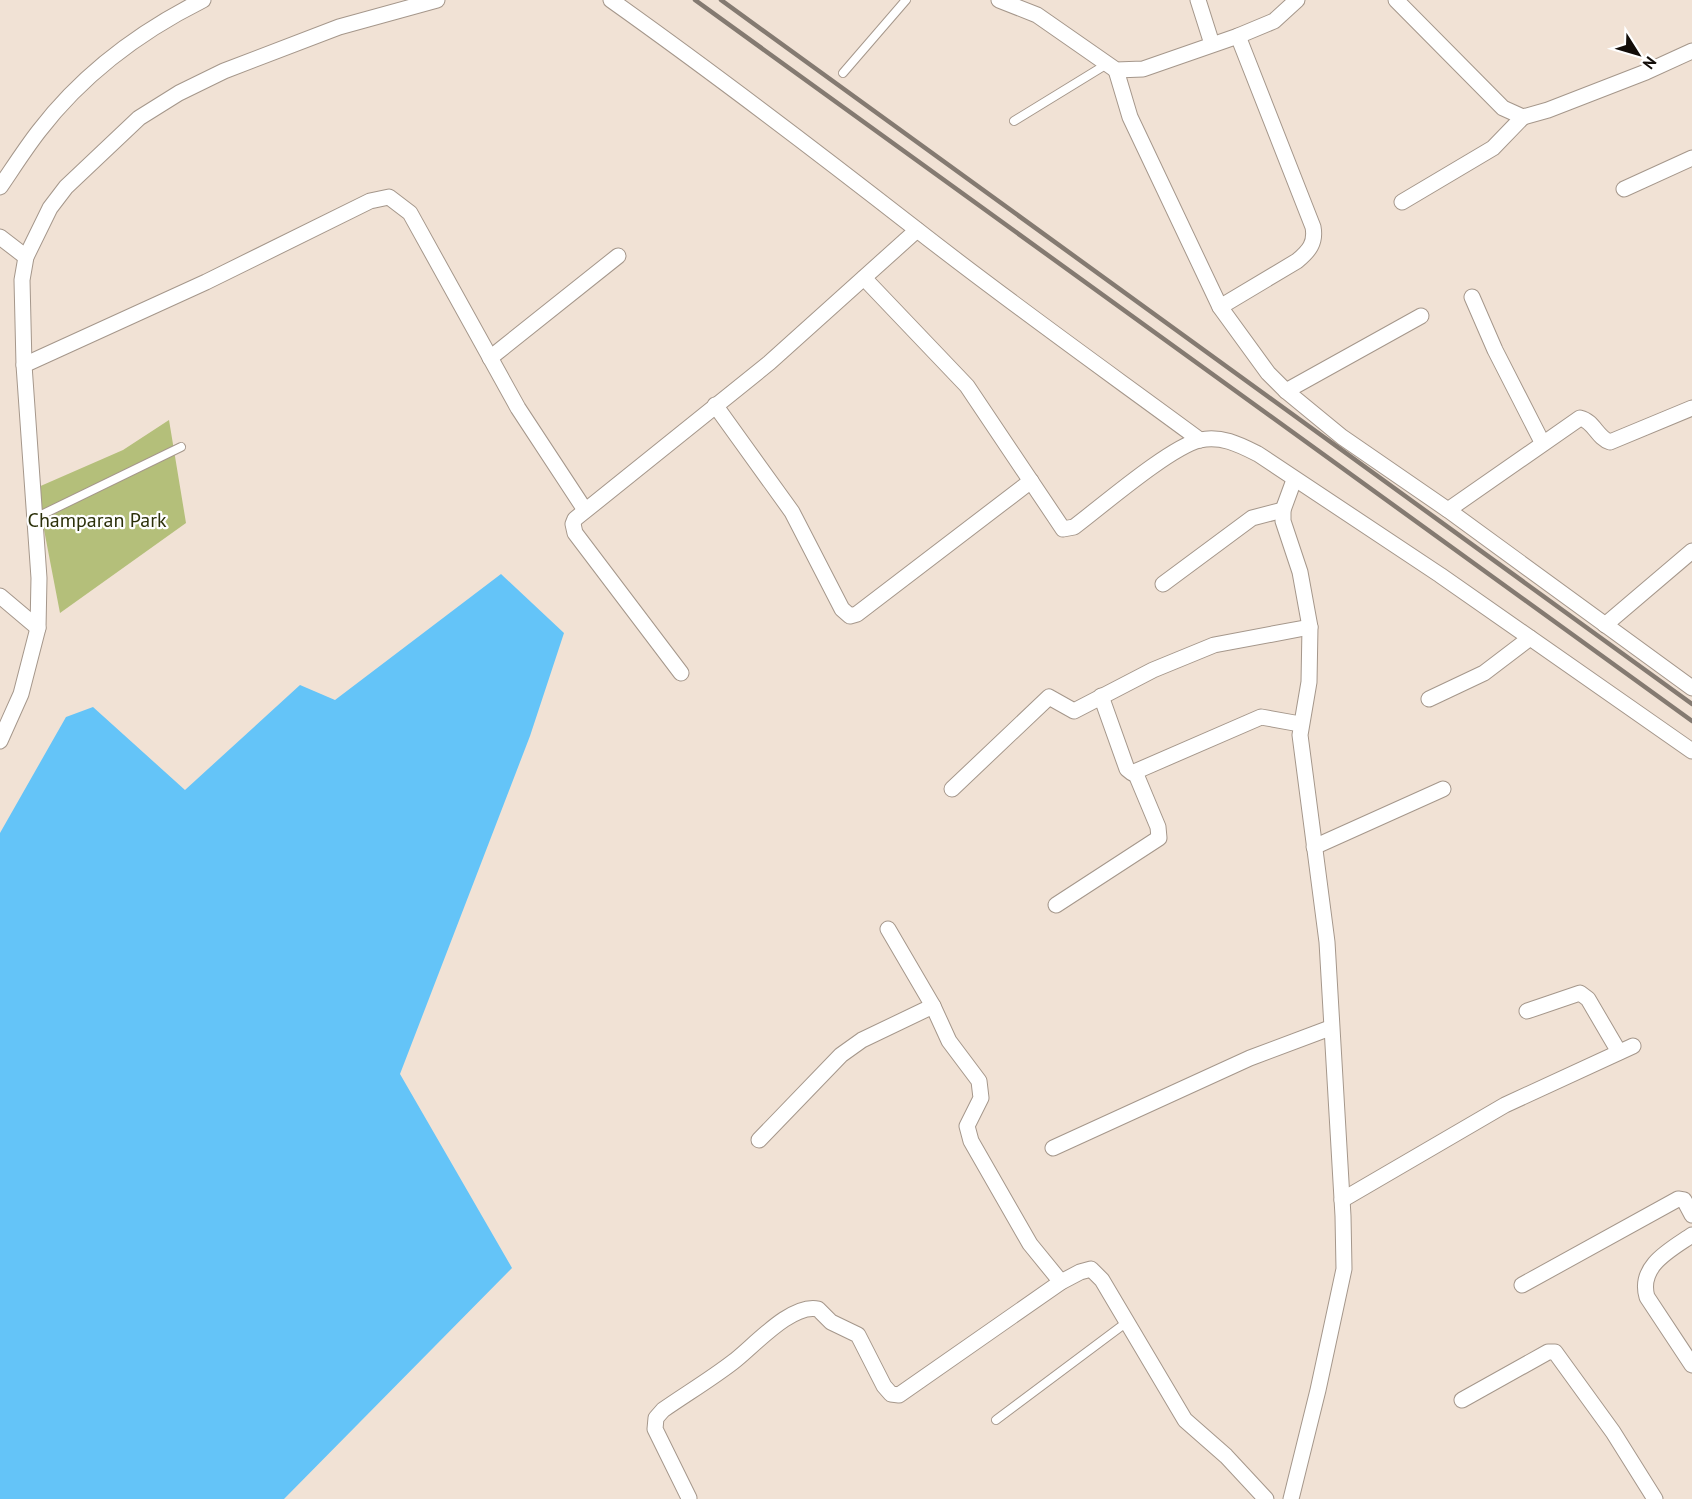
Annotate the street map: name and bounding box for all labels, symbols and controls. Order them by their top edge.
north arrow [1608,24,1668,84]
text: N [1639,53,1661,73]
park label: Champaran Park [27,507,167,533]

